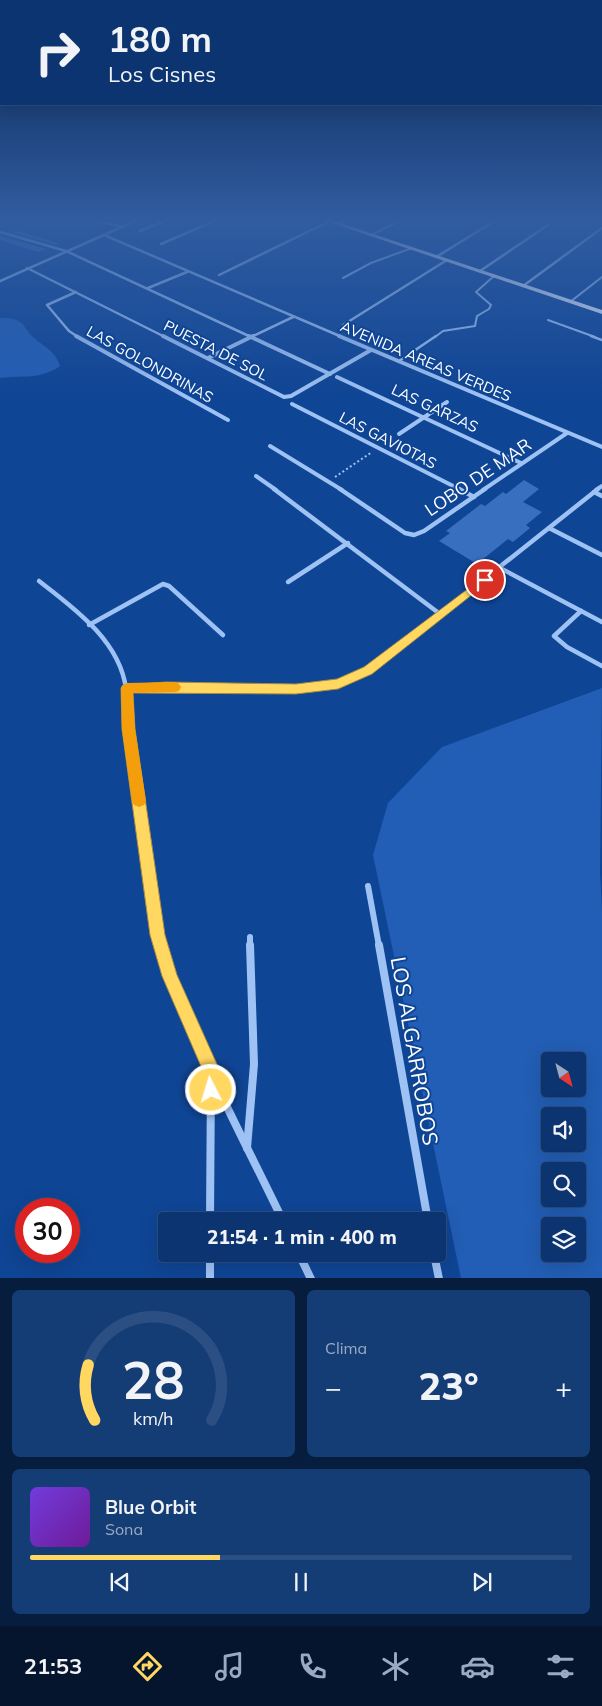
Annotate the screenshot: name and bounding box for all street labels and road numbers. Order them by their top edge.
street label: PUESTA DE SOL [161,316,271,384]
street label: AVENIDA AREAS VERDES [338,316,514,406]
street label: LAS GOLONDRINAS [83,321,217,407]
street label: LAS GARZAS [389,380,481,436]
street label: LAS GAVIOTAS [336,407,440,473]
street label: LOBO DE MAR [420,433,536,521]
street label: LOS ALGARROBOS [386,955,444,1147]

